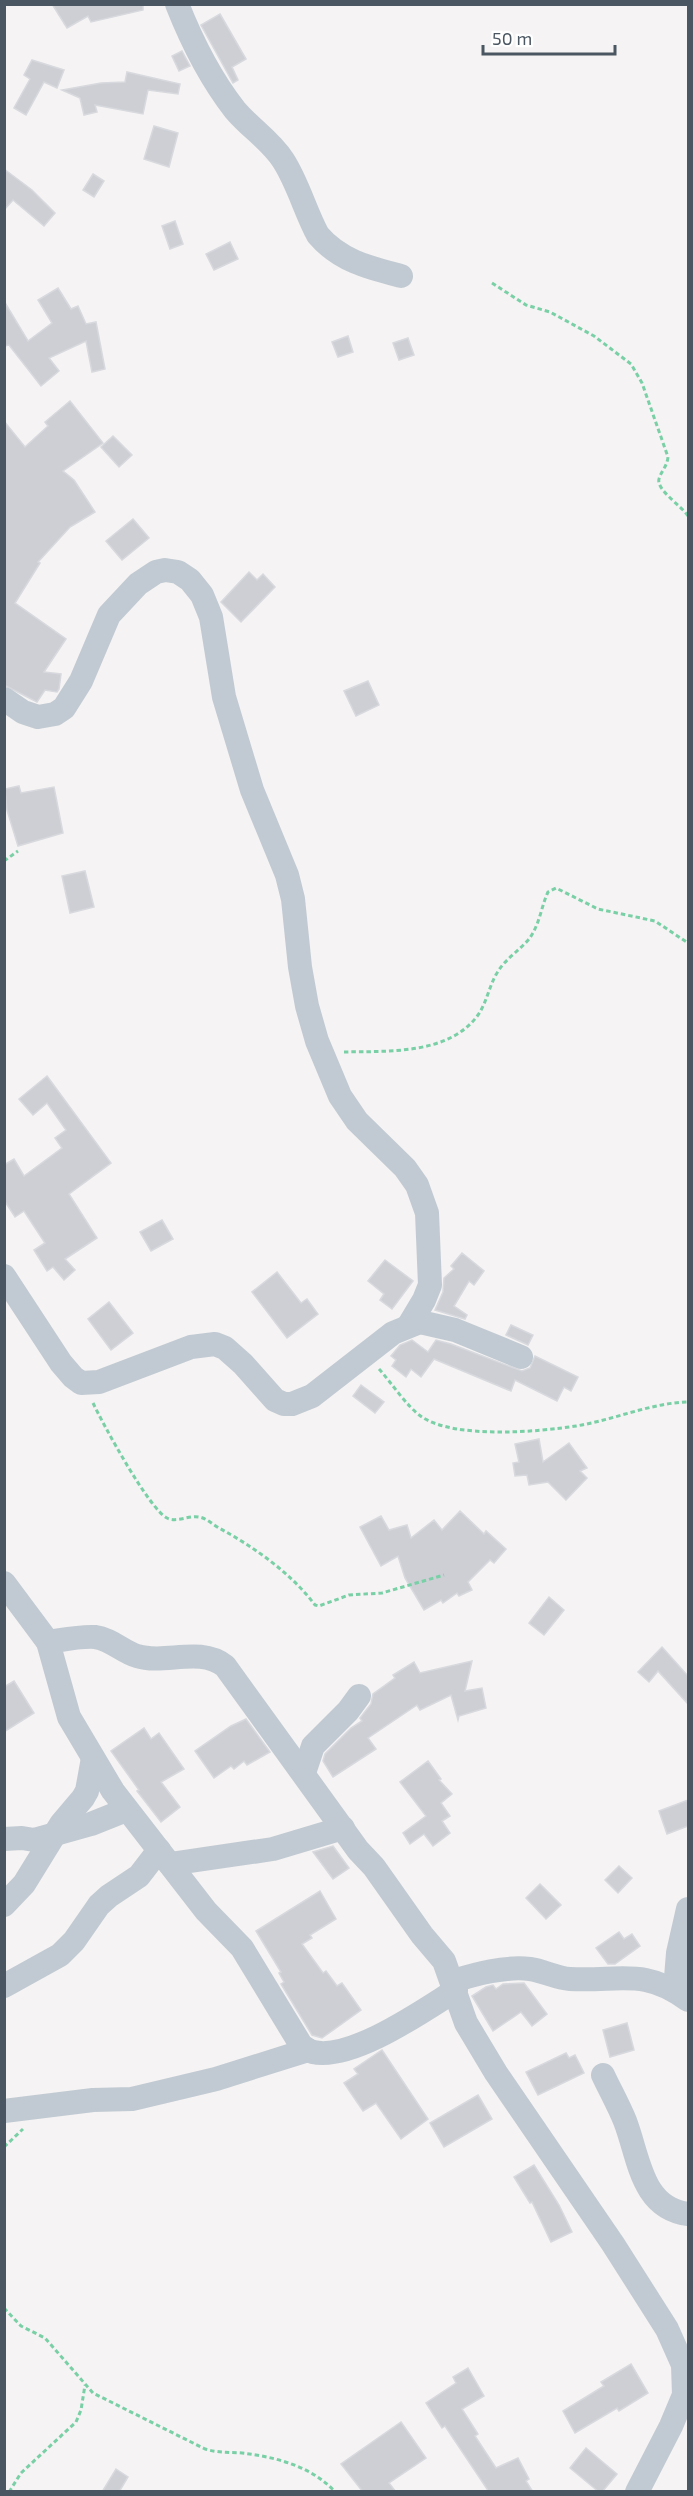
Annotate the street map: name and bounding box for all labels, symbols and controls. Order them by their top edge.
scale bar [483,18,615,56]
text: 50 m [492,27,532,49]

